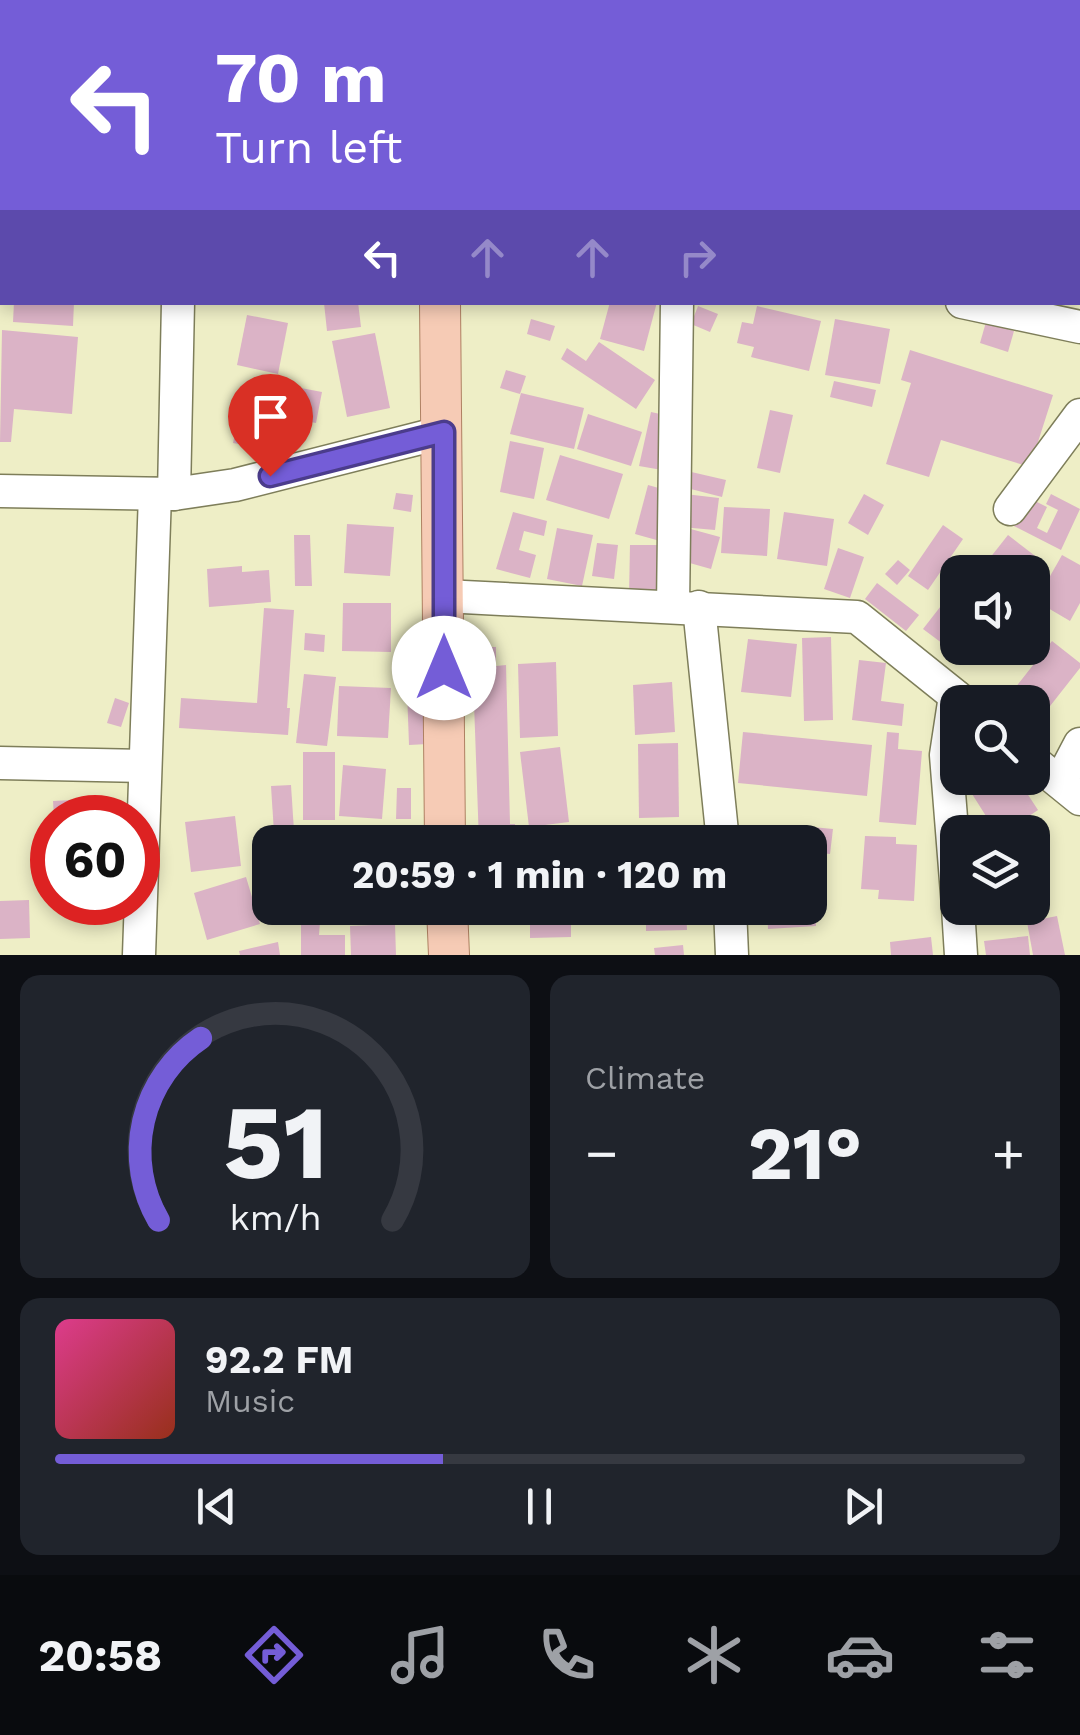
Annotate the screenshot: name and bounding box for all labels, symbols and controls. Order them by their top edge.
text: 70 m [215,37,387,119]
icon: left [50,40,180,170]
text: Turn left [215,121,402,174]
icon: left [355,230,410,285]
icon: ahead [460,230,515,285]
icon: ahead [565,230,620,285]
icon: right [670,230,725,285]
pin [228,374,313,477]
icon: arrive [243,389,298,444]
map controls [940,555,1050,925]
button: sound [940,555,1050,665]
position arrow [392,616,496,720]
button: search [940,685,1050,795]
speed limit sign: 60 [30,795,160,925]
button: layers [940,815,1050,925]
text: 20:59 · 1 min · 120 m [352,853,727,897]
text: Climate [585,1059,705,1097]
text: 51 [222,1081,328,1203]
text: 21° [748,1109,862,1197]
text: − [585,1121,618,1185]
text: + [992,1121,1025,1185]
text: km/h [229,1197,321,1239]
text: 92.2 FM [205,1338,353,1382]
text: Music [205,1382,295,1420]
icon: previous [189,1479,244,1534]
icon: pause [512,1479,567,1534]
icon: next [836,1479,891,1534]
icon: directions [239,1620,309,1690]
icon: music [385,1620,455,1690]
icon: phone [532,1620,602,1690]
icon: climate [679,1620,749,1690]
icon: car [825,1620,895,1690]
icon: filters [972,1620,1042,1690]
text: 20:58 [38,1629,162,1682]

